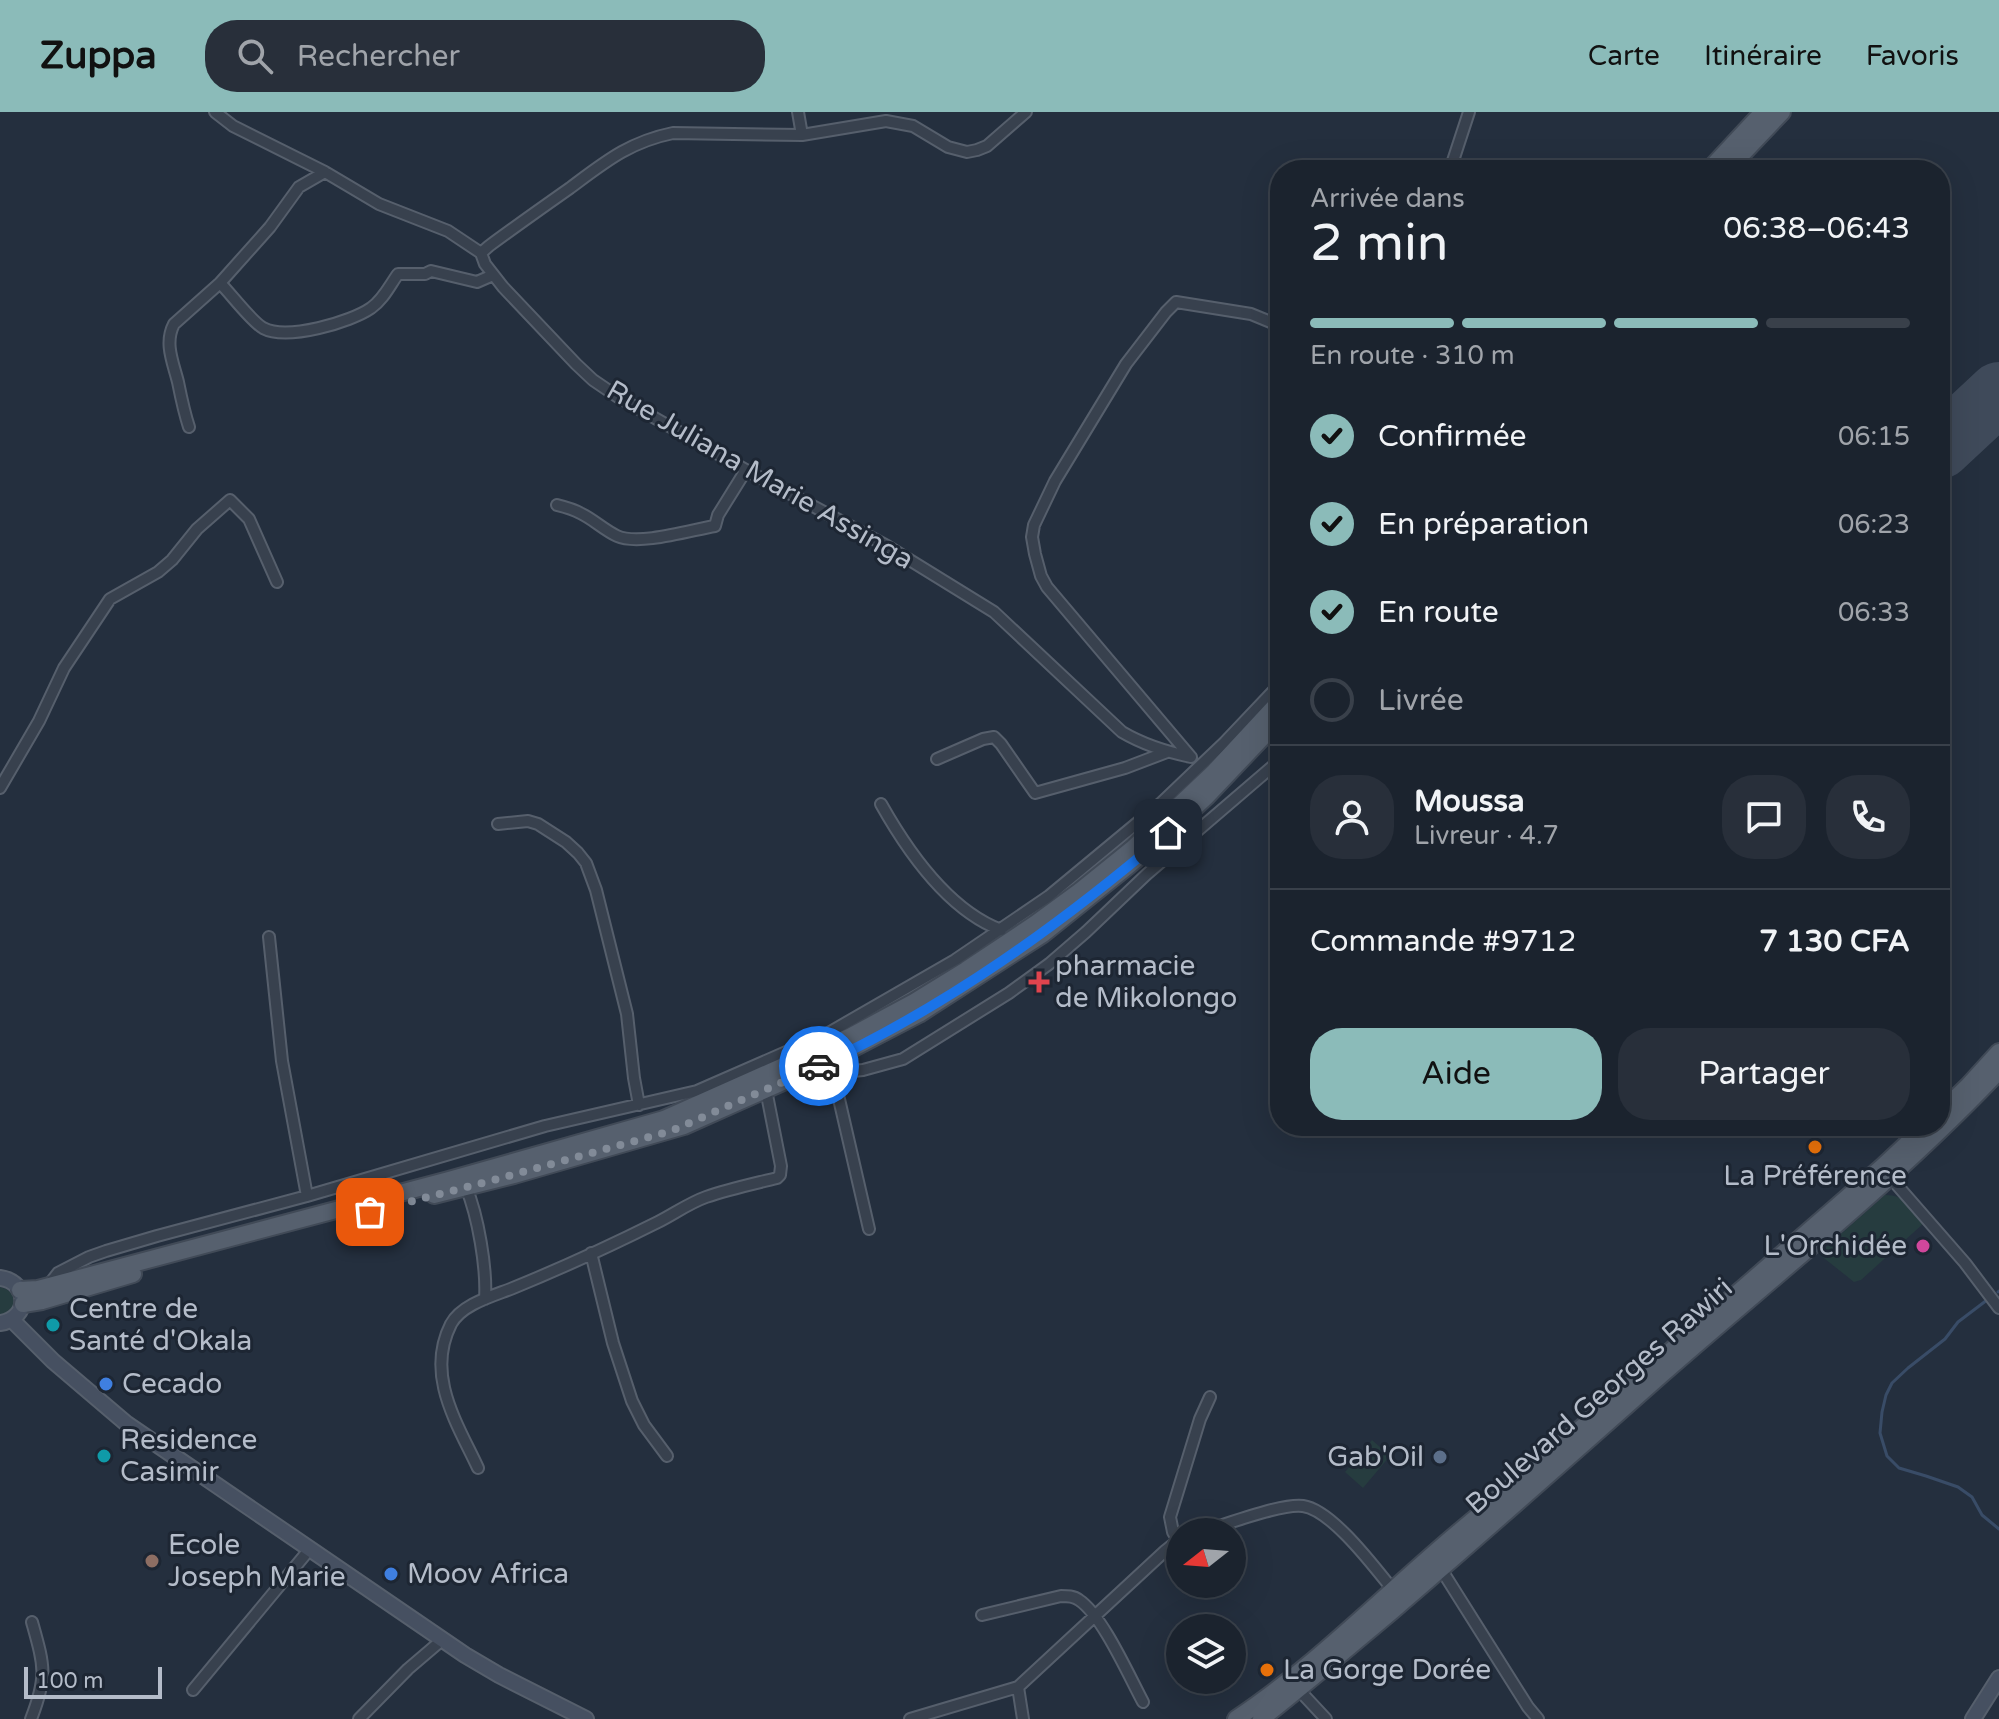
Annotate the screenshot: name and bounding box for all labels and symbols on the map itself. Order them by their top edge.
street label: Rue Juliana Marie Assinga [600,373,920,577]
pin [1134,799,1202,867]
place label: pharmacie de Mikolongo [1055,949,1237,1015]
marker: pharmacie de Mikolongo [1030,973,1048,991]
courier [779,1026,859,1106]
marker: La Préférence [1806,1138,1824,1156]
place label: La Préférence [1723,1159,1907,1193]
pin [336,1178,404,1246]
place label: L'Orchidée [1764,1229,1907,1263]
marker: L'Orchidée [1914,1237,1932,1255]
street label: Boulevard Georges Rawiri [1459,1271,1739,1521]
place label: Centre de Santé d'Okala [69,1292,252,1358]
marker: Centre de Santé d'Okala [44,1316,62,1334]
place label: Cecado [122,1367,222,1401]
marker: Cecado [97,1375,115,1393]
place label: Residence Casimir [120,1423,257,1489]
place label: Gab'Oil [1327,1440,1424,1474]
marker: Residence Casimir [95,1447,113,1465]
marker: Gab'Oil [1431,1448,1449,1466]
north arrow [1166,1518,1246,1598]
place label: Ecole Joseph Marie [168,1528,346,1594]
marker: Ecole Joseph Marie [143,1552,161,1570]
place label: Moov Africa [407,1557,569,1591]
marker: Moov Africa [382,1565,400,1583]
place label: La Gorge Dorée [1283,1653,1491,1687]
marker: La Gorge Dorée [1258,1661,1276,1679]
scale bar [24,1663,162,1699]

